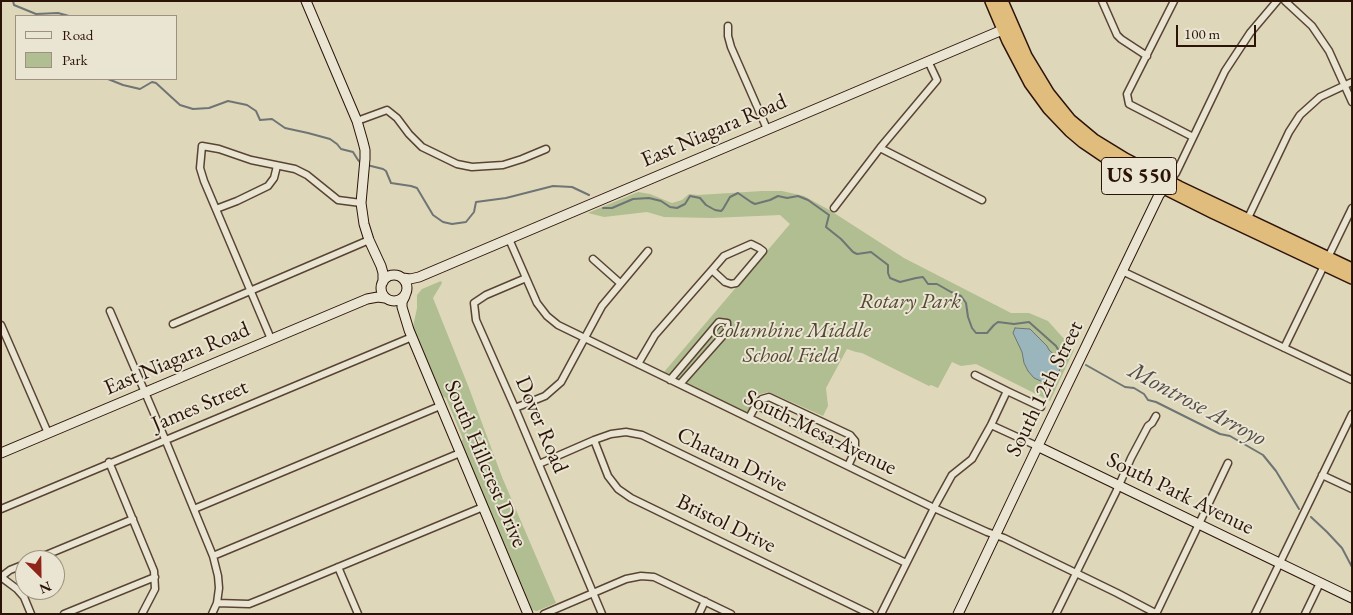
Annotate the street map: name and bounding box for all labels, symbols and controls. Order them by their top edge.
legend [15,15,178,80]
scale bar [1178,15,1258,47]
text: 100 m [1184,24,1220,43]
text: Road [62,25,93,44]
text: Park [62,50,88,69]
street label: East Niagara Road [637,88,791,174]
road number: US 550 [1102,158,1176,195]
park label: Rotary Park [859,289,961,315]
street label: East Niagara Road [100,316,254,402]
street label: South 12th Street [1001,317,1089,461]
park label: Columbine Middle School Field [711,318,871,370]
water label: Montrose Arroyo [1123,357,1271,453]
street label: Dover Road [509,373,573,477]
street label: James Street [148,374,252,438]
street label: South Hillcrest Drive [438,376,532,552]
street label: South Mesa Avenue [739,385,901,481]
street label: Chatam Drive [672,422,792,498]
street label: South Park Avenue [1102,447,1258,541]
street label: Bristol Drive [672,489,780,559]
north arrow [15,550,65,600]
text: N [37,577,54,598]

